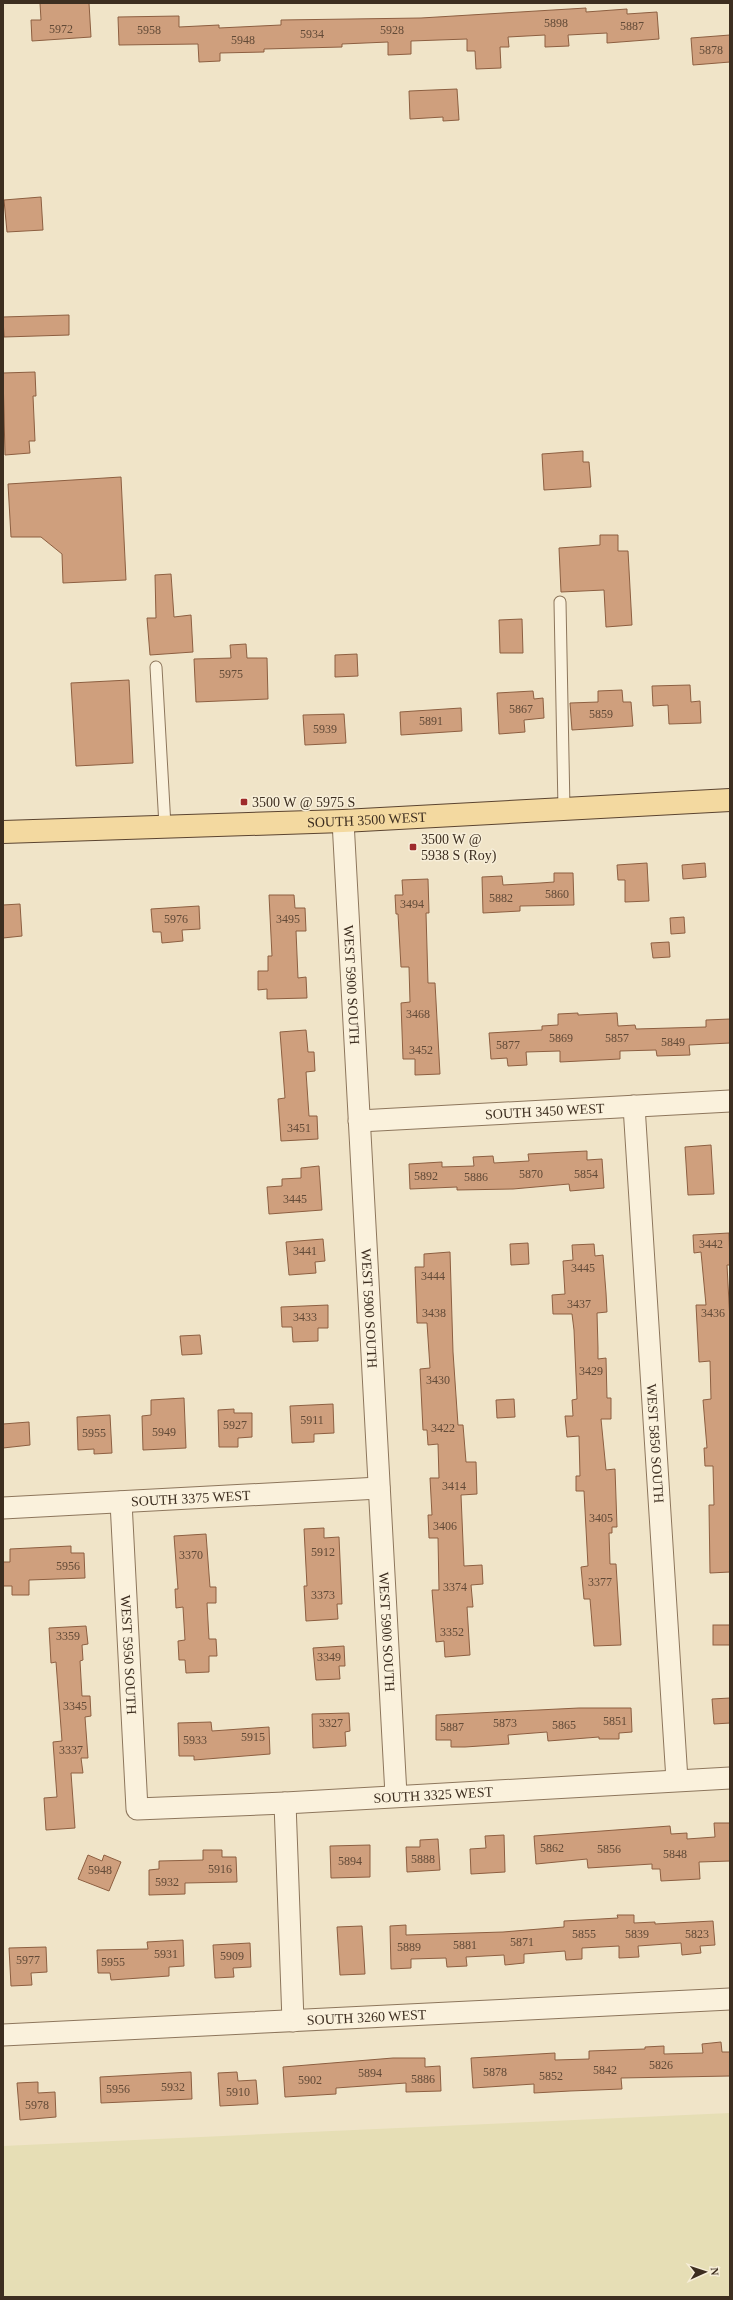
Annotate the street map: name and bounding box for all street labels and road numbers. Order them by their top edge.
street label: SOUTH 3500 WEST [307,809,427,830]
street label: WEST 5900 SOUTH [341,925,362,1045]
street label: SOUTH 3450 WEST [485,1101,605,1122]
street label: WEST 5900 SOUTH [358,1248,380,1368]
street label: WEST 5850 SOUTH [644,1383,666,1504]
street label: SOUTH 3375 WEST [131,1488,251,1509]
street label: WEST 5900 SOUTH [376,1572,397,1692]
street label: WEST 5950 SOUTH [118,1595,139,1715]
street label: SOUTH 3325 WEST [373,1784,494,1806]
street label: SOUTH 3260 WEST [306,2007,427,2028]

